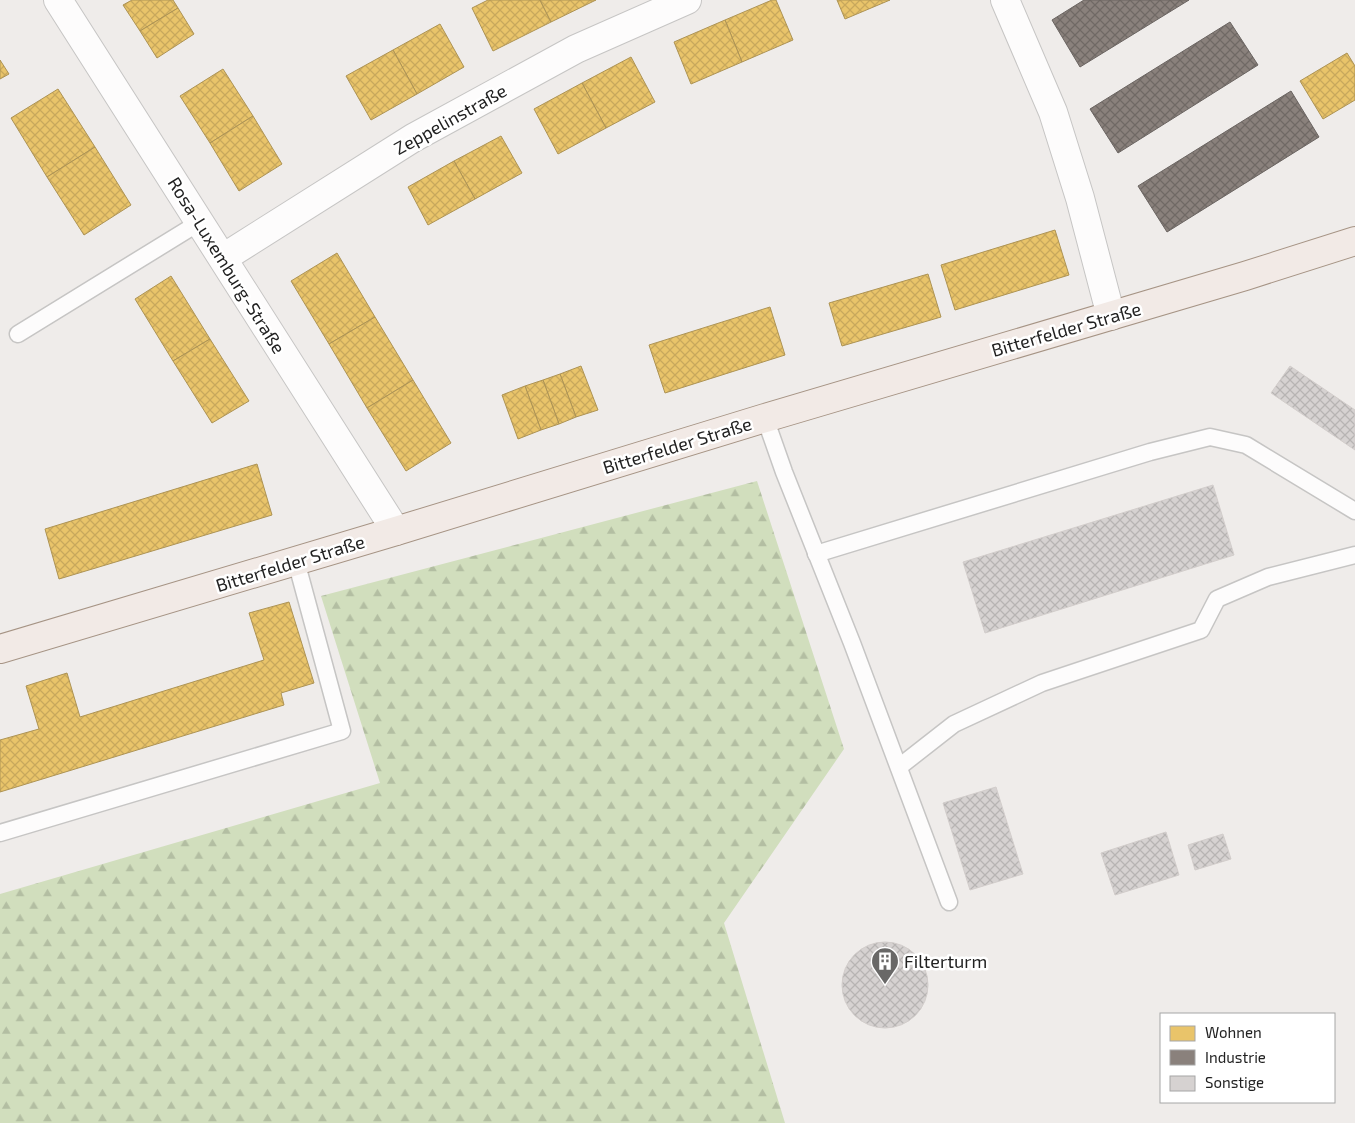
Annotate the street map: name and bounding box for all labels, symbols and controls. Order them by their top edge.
street label: Zeppelinstraße [390,79,510,159]
street label: Rosa-Luxemburg-Straße [164,173,290,357]
street label: Bitterfelder Straße [989,297,1143,361]
street label: Bitterfelder Straße [600,412,754,478]
street label: Bitterfelder Straße [213,530,367,596]
building icon: Filterturm [870,946,900,985]
place label: Filterturm [904,950,987,972]
legend [1160,1013,1335,1103]
text: Wohnen [1205,1023,1262,1041]
text: Industrie [1205,1048,1266,1066]
text: Sonstige [1205,1073,1264,1091]

